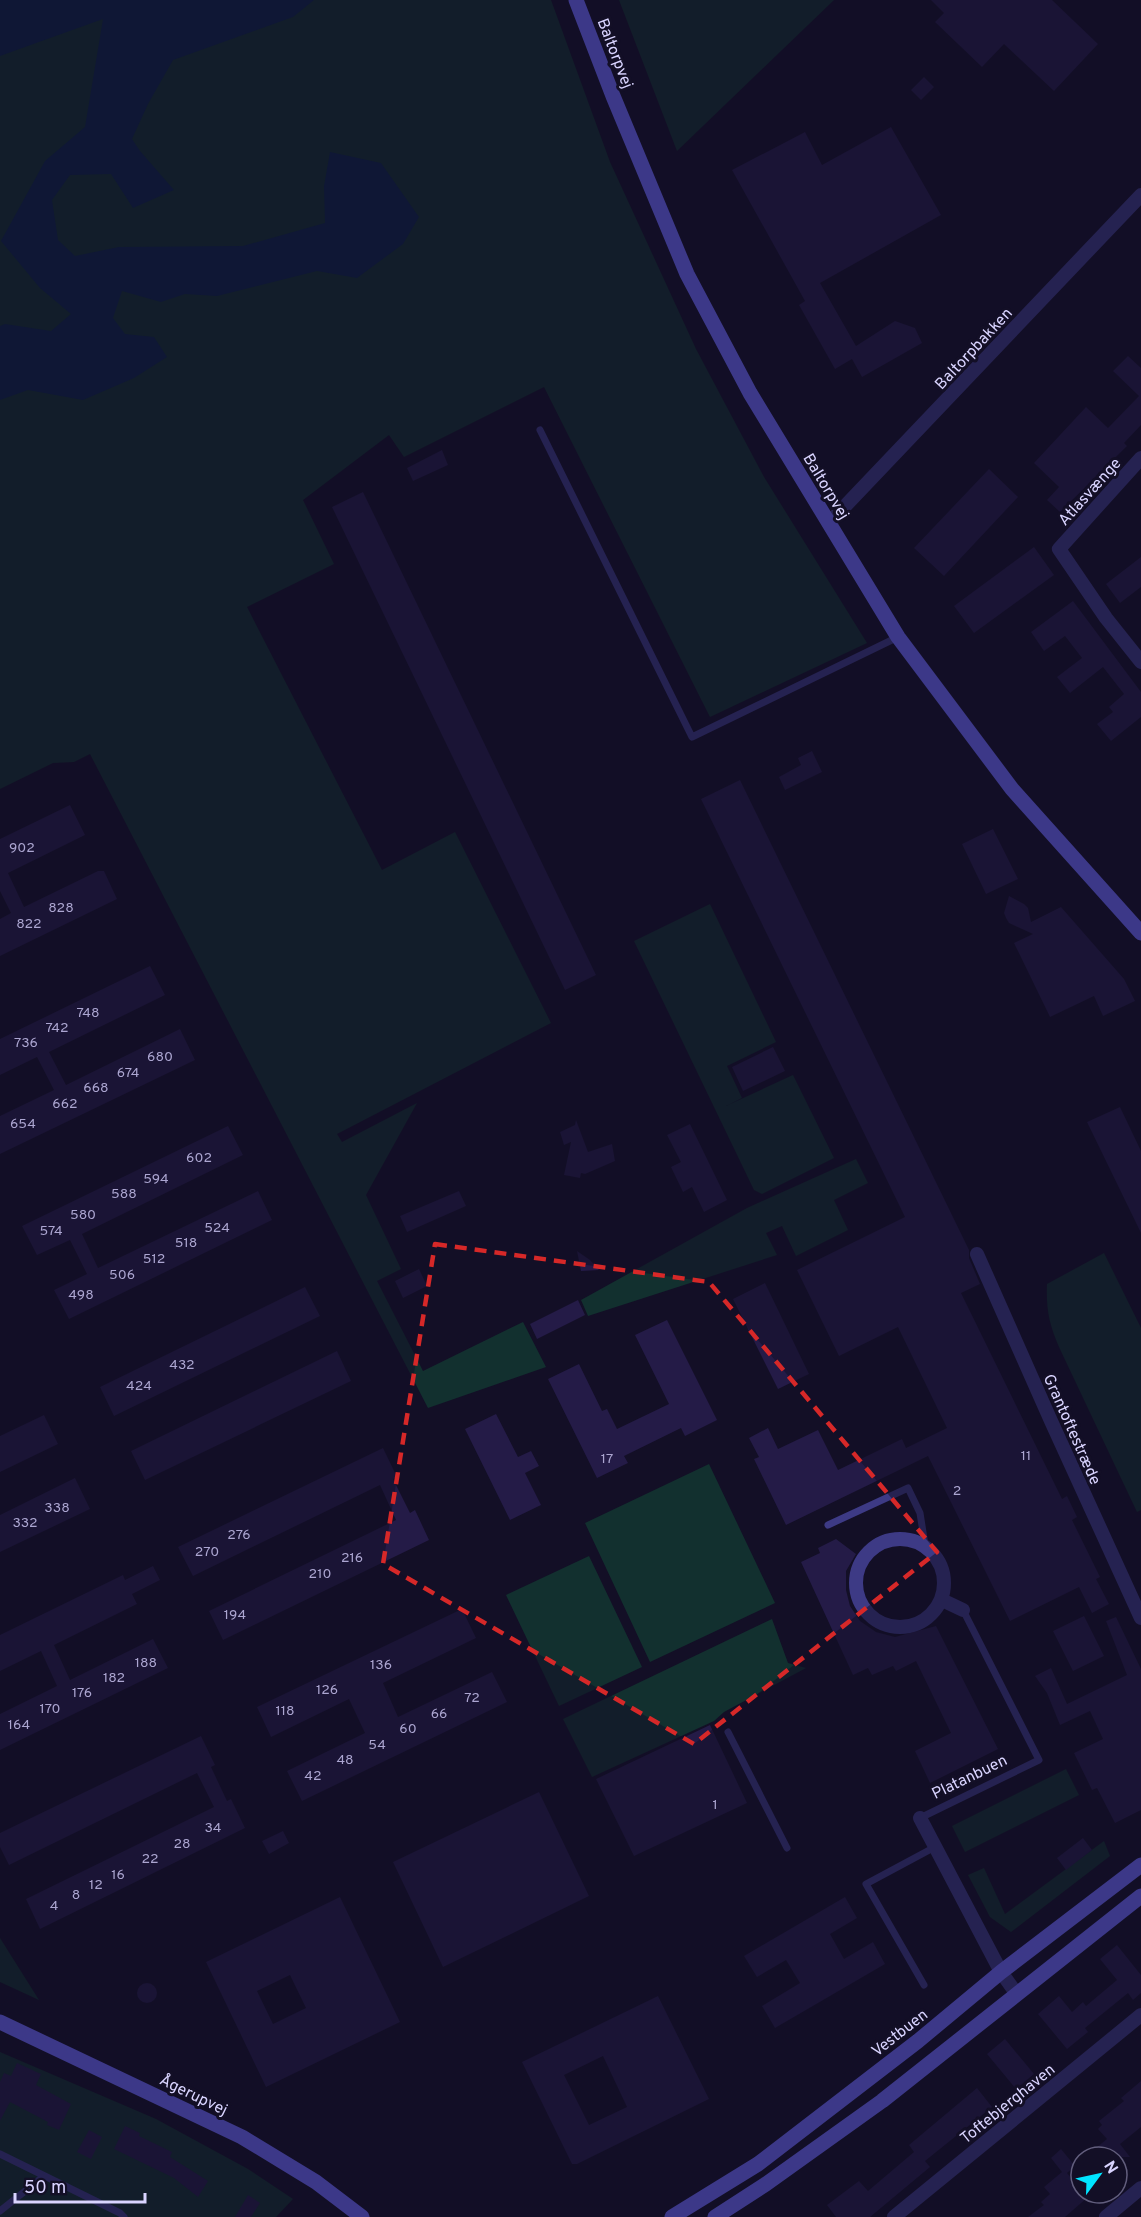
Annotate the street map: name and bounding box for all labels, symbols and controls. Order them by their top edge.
street label: Baltorpvej [592,16,637,92]
street label: Baltorpbakken [931,304,1018,395]
street label: Baltorpvej [798,450,853,524]
street label: Atlasvænge [1055,454,1126,531]
house number: 902 [9,840,35,857]
house number: 828 [48,900,74,917]
house number: 822 [16,916,42,933]
house number: 748 [76,1005,100,1022]
house number: 742 [45,1020,69,1037]
house number: 736 [14,1035,38,1052]
house number: 680 [147,1049,173,1066]
house number: 674 [117,1065,139,1082]
house number: 668 [83,1080,109,1097]
house number: 662 [52,1096,78,1113]
house number: 654 [10,1116,36,1133]
house number: 602 [186,1150,212,1167]
house number: 594 [143,1171,169,1188]
house number: 588 [111,1186,137,1203]
house number: 580 [70,1207,96,1224]
house number: 524 [204,1220,230,1237]
house number: 574 [39,1223,63,1240]
house number: 518 [175,1235,197,1252]
house number: 512 [143,1251,165,1268]
house number: 506 [109,1267,135,1284]
house number: 498 [68,1287,94,1304]
house number: 432 [169,1357,195,1374]
street label: Grantoftestræde [1038,1371,1105,1488]
house number: 424 [126,1378,152,1395]
house number: 11 [1021,1448,1031,1465]
house number: 17 [601,1451,613,1468]
house number: 2 [953,1483,961,1500]
house number: 338 [44,1500,70,1517]
house number: 332 [12,1515,38,1532]
house number: 276 [227,1527,251,1544]
house number: 270 [195,1544,219,1561]
house number: 216 [341,1550,363,1567]
house number: 210 [309,1566,331,1583]
house number: 194 [224,1607,246,1624]
house number: 188 [135,1655,157,1672]
house number: 136 [370,1657,392,1674]
house number: 182 [103,1670,125,1687]
house number: 126 [316,1682,338,1699]
house number: 176 [72,1685,92,1702]
house number: 72 [464,1690,480,1707]
house number: 170 [39,1701,61,1718]
house number: 118 [276,1703,295,1720]
house number: 66 [431,1706,447,1723]
house number: 164 [8,1717,30,1734]
house number: 60 [399,1721,417,1738]
house number: 54 [368,1737,386,1754]
street label: Platanbuen [929,1751,1011,1805]
house number: 48 [336,1752,354,1769]
house number: 42 [304,1768,322,1785]
house number: 1 [712,1797,718,1814]
house number: 34 [204,1820,222,1837]
house number: 28 [173,1836,191,1853]
house number: 22 [141,1851,159,1868]
house number: 16 [111,1867,125,1884]
house number: 12 [89,1877,103,1894]
house number: 8 [72,1887,80,1904]
house number: 4 [50,1898,58,1915]
street label: Vestbuen [868,2005,932,2062]
street label: Toftebjerghaven [957,2060,1060,2149]
street label: Ågerupvej [156,2070,231,2121]
north arrow [1069,2145,1129,2205]
text: N [1098,2158,1121,2178]
scale bar [15,2166,146,2204]
text: 50 m [24,2177,66,2200]

